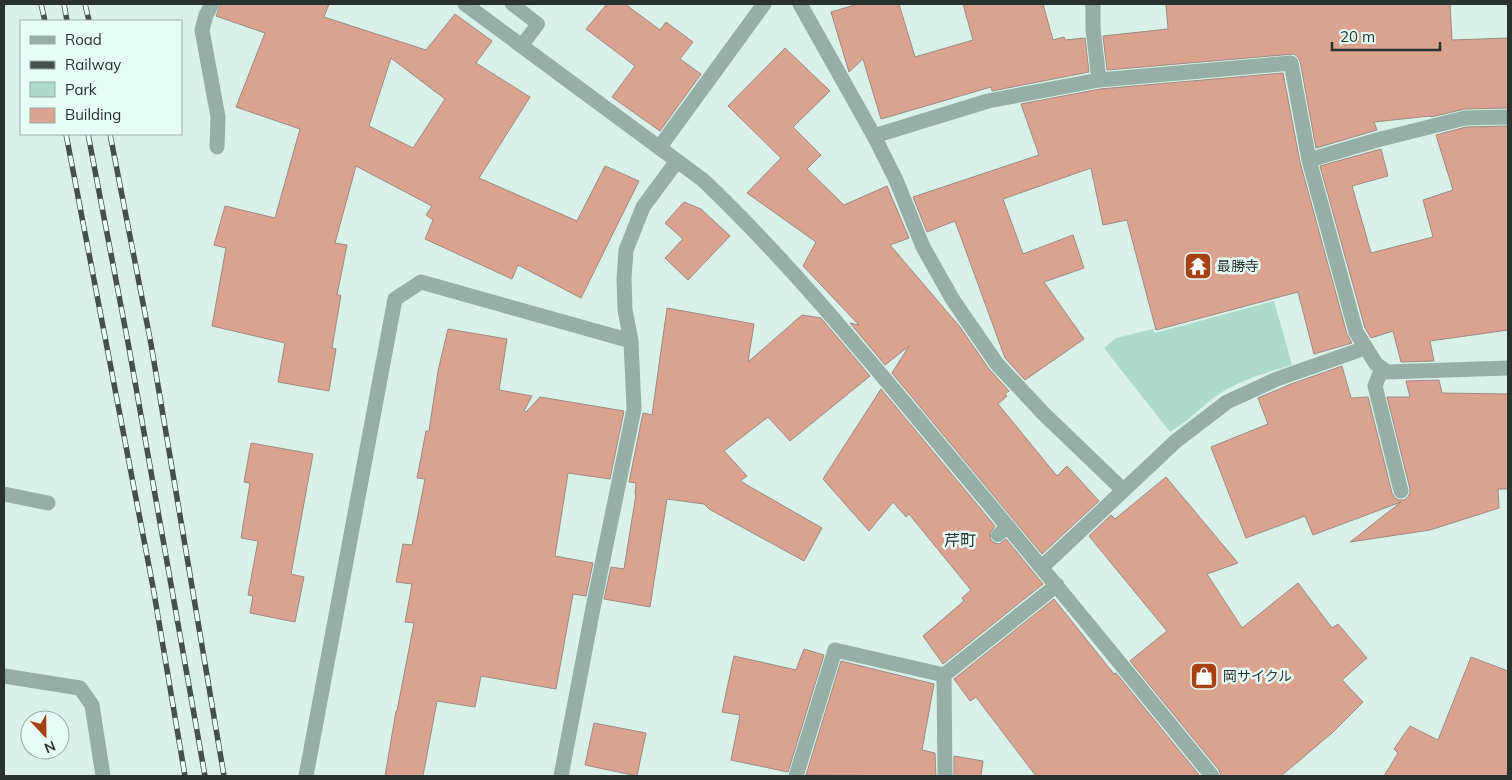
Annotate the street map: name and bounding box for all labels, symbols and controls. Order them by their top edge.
legend [20,20,182,135]
scale bar [1332,20,1440,52]
text: 20 m [1340,27,1375,46]
text: Road [65,30,102,49]
text: Railway [65,55,121,74]
text: Park [65,80,97,99]
text: Building [65,105,121,124]
temple icon: 最勝寺 [1183,251,1213,281]
place label: 最勝寺 [1217,257,1259,275]
district label: 芹町 [944,530,976,550]
shop icon: 岡サイクル [1189,661,1219,691]
place label: 岡サイクル [1223,667,1292,685]
north arrow [20,710,70,760]
text: N [42,737,58,757]

